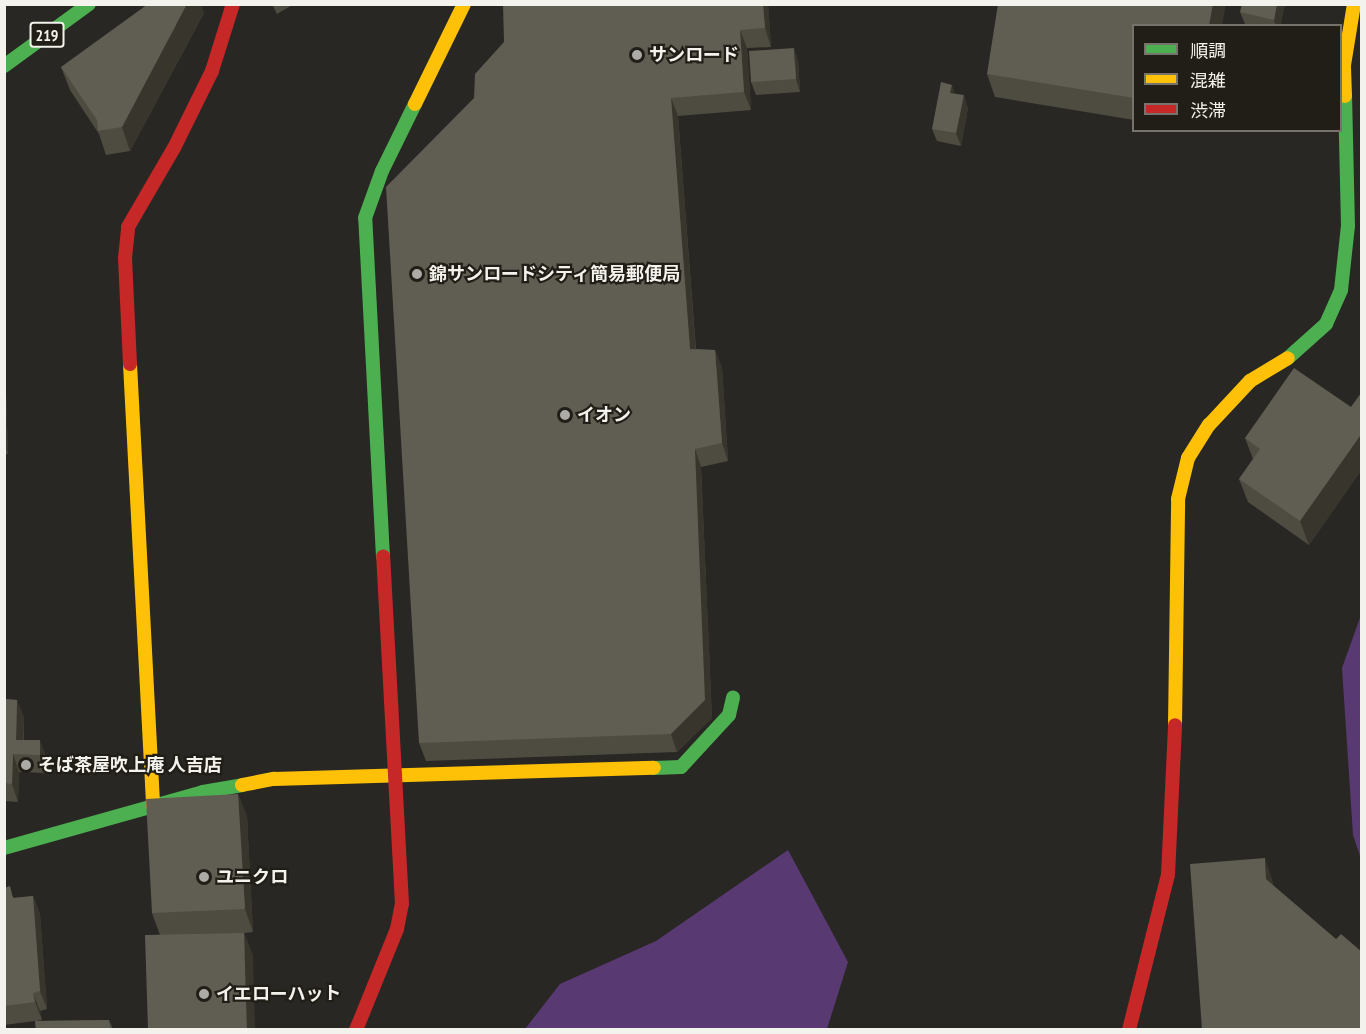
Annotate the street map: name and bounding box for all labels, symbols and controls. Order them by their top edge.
road number: 219 [29,22,65,48]
legend [1132,24,1342,132]
text: 順調 [1190,39,1226,62]
place label: サンロード [649,44,739,66]
marker: サンロード [630,48,644,62]
text: 混雑 [1190,69,1226,92]
text: 渋滞 [1190,99,1226,122]
place label: 錦サンロードシティ簡易郵便局 [429,263,681,285]
marker: 錦サンロードシティ簡易郵便局 [410,267,424,281]
place label: イオン [577,404,631,426]
marker: イオン [558,408,572,422]
place label: そば茶屋吹上庵 人吉店 [38,754,222,776]
marker: そば茶屋吹上庵 人吉店 [19,758,33,772]
place label: ユニクロ [216,866,288,888]
marker: ユニクロ [197,870,211,884]
place label: イエローハット [216,983,342,1005]
marker: イエローハット [197,987,211,1001]

